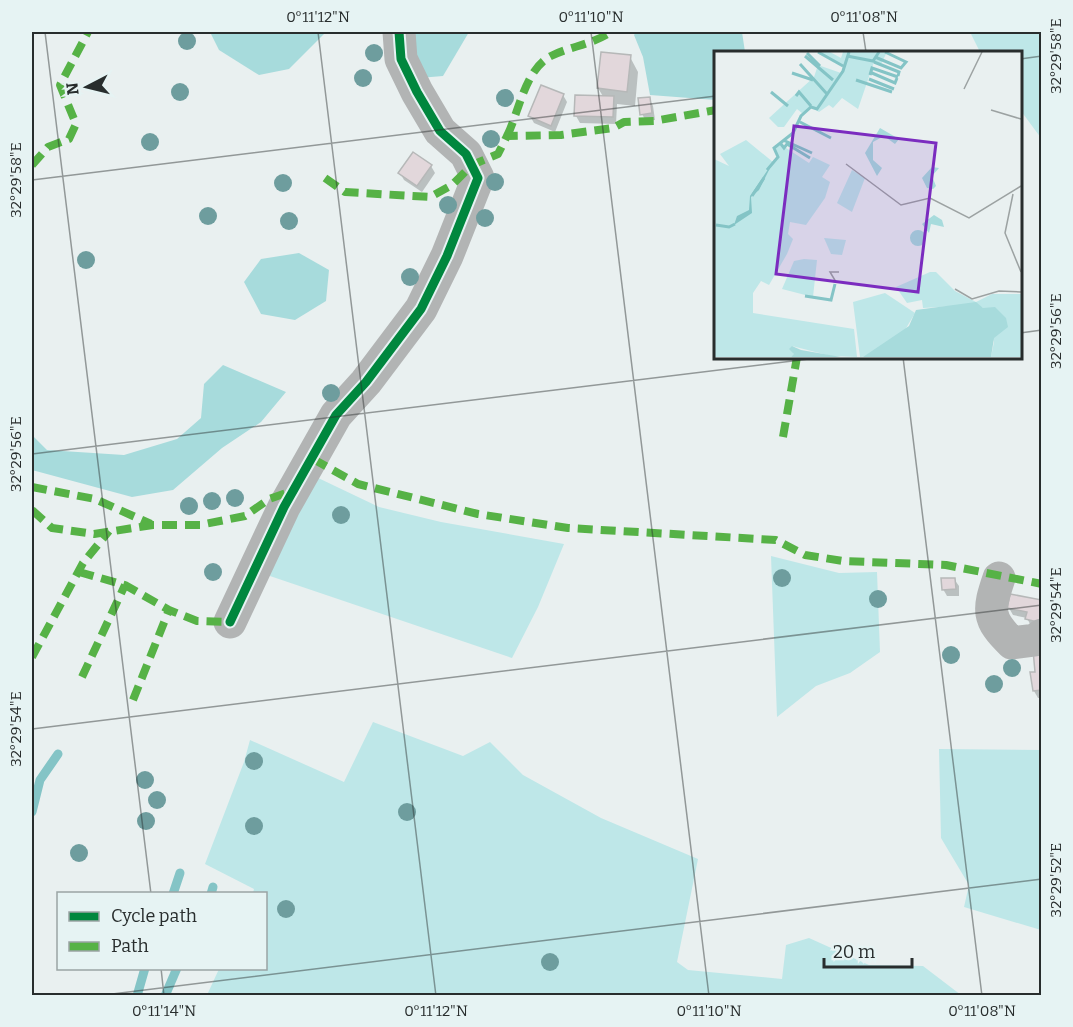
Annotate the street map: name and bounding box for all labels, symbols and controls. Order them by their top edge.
text: 0°11'12"N [286,8,350,26]
text: 0°11'10"N [558,8,624,26]
text: 0°11'08"N [830,8,898,26]
text: 32°29'58"E [1047,18,1065,94]
inset map [714,51,1022,358]
north arrow [57,57,117,117]
text: N [62,81,83,96]
text: 32°29'58"E [7,142,25,218]
text: 32°29'56"E [1047,293,1065,369]
text: 32°29'56"E [7,416,25,492]
text: 32°29'54"E [1047,567,1065,643]
text: 32°29'54"E [7,691,25,767]
text: 32°29'52"E [1047,843,1065,917]
legend [57,892,267,970]
text: Cycle path [111,905,197,927]
scale bar [824,931,912,969]
text: Path [111,935,149,957]
text: 20 m [833,941,875,963]
text: 0°11'14"N [132,1002,196,1020]
text: 0°11'12"N [404,1002,468,1020]
text: 0°11'10"N [676,1002,742,1020]
text: 0°11'08"N [948,1002,1016,1020]

